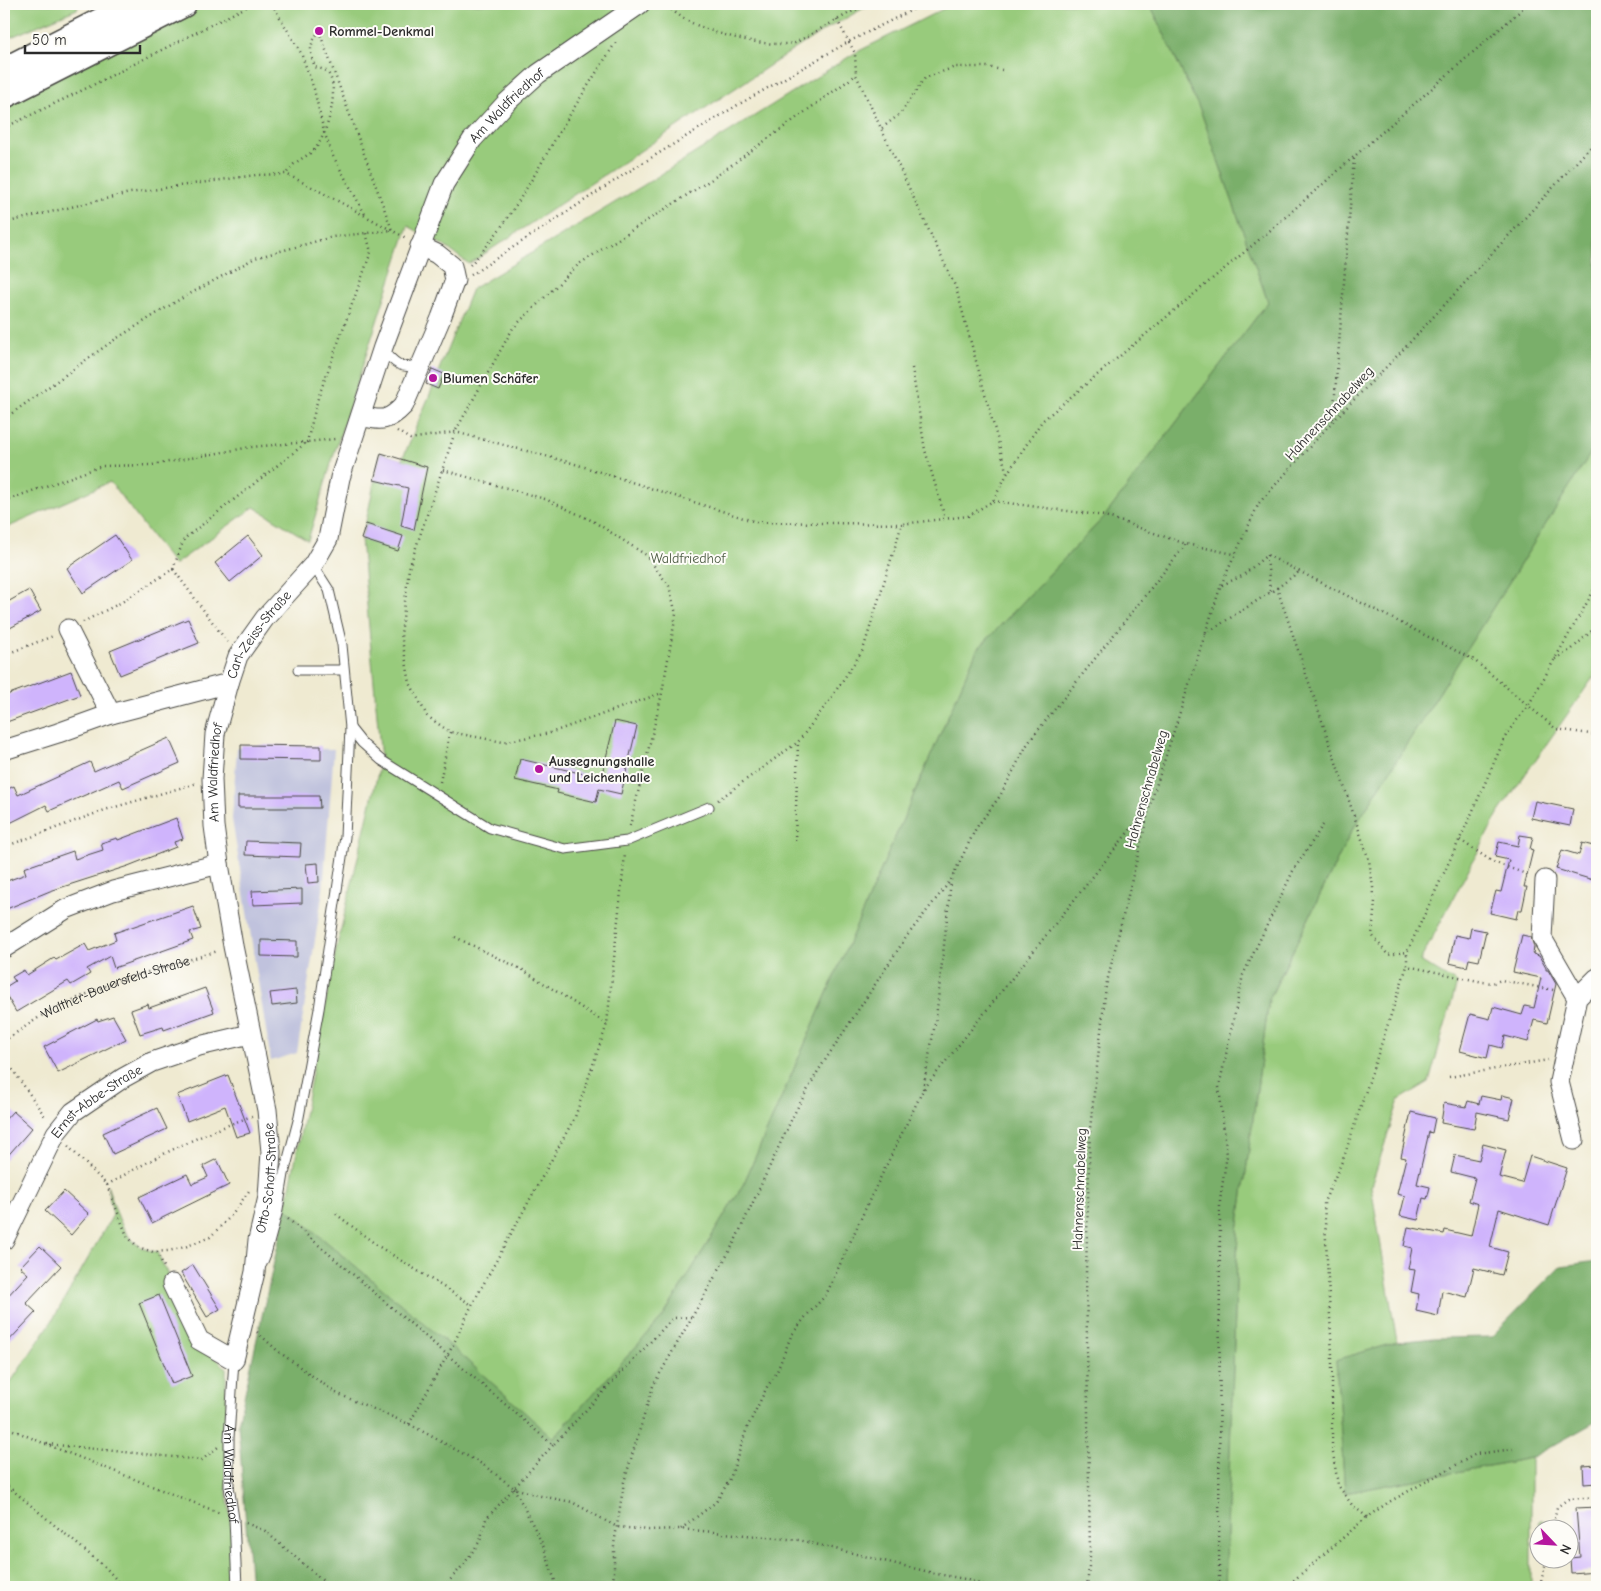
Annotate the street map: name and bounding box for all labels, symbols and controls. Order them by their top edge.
scale bar [25,22,140,54]
place label: Rommel-Denkmal [329,23,434,40]
marker: Rommel-Denkmal [313,25,325,37]
text: 50 m [32,31,67,49]
street label: Am Waldfriedhof [465,64,548,147]
street label: Hahnenschnabelweg [1281,363,1377,464]
place label: Blumen Schäfer [443,370,539,387]
marker: Blumen Schäfer [427,372,439,384]
park label: Waldfriedhof [651,550,726,567]
street label: Carl-Zeiss-Straße [223,587,295,681]
street label: Am Waldfriedhof [204,720,227,822]
street label: Hahnenschnabelweg [1121,728,1172,850]
place label: Aussegnungshalle und Leichenhalle [549,753,655,786]
marker: Aussegnungshalle und Leichenhalle [533,763,545,775]
street label: Walther-Bauersfeld-Straße [38,952,192,1023]
street label: Ernst-Abbe-Straße [47,1061,145,1142]
street label: Otto-Schott-Straße [252,1122,280,1235]
street label: Hahnenschnabelweg [1069,1128,1090,1251]
street label: Am Waldfriedhof [220,1424,242,1525]
north arrow [1528,1518,1578,1568]
text: N [1556,1542,1575,1557]

